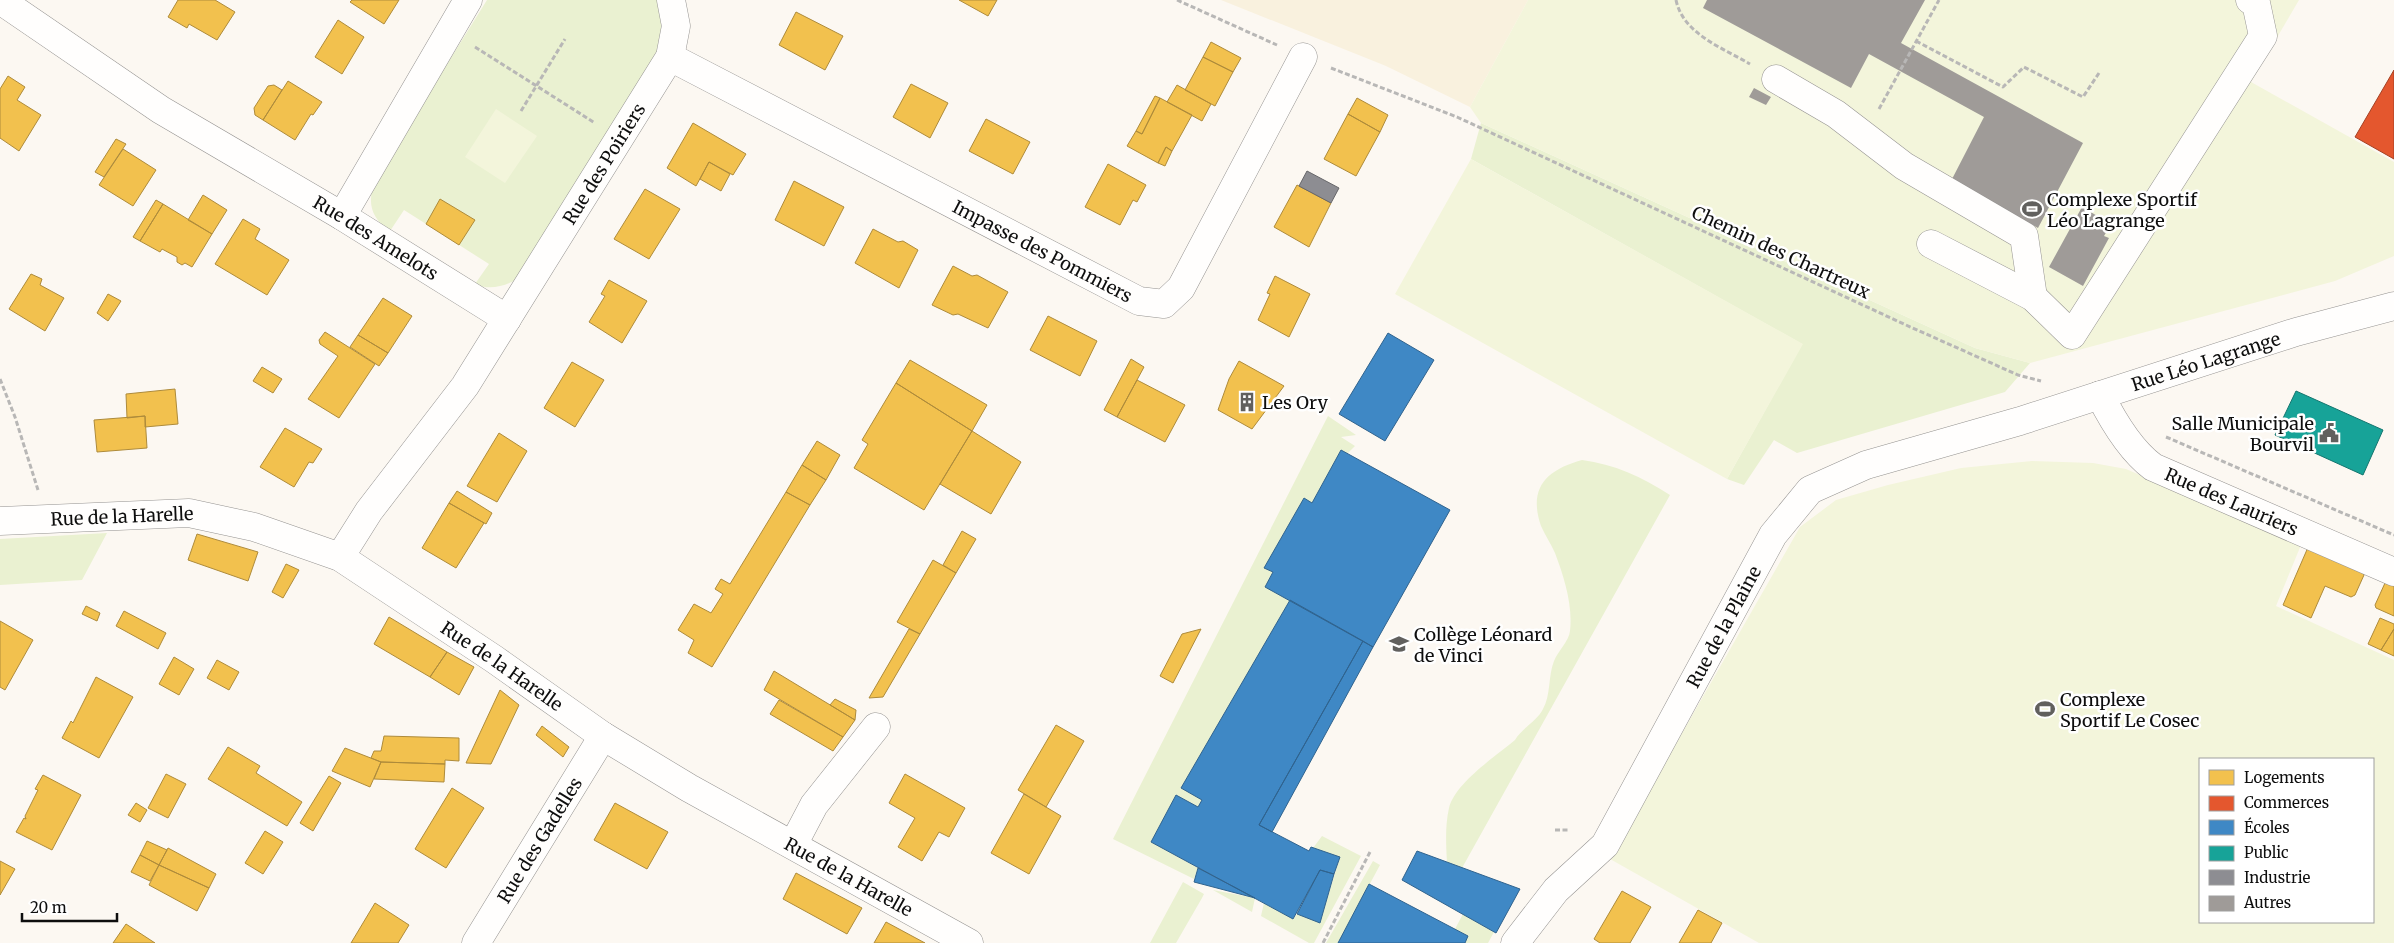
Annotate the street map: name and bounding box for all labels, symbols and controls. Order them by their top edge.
street label: Rue des Poiriers [557,99,650,228]
place label: Complexe Sportif Léo Lagrange [2047,188,2198,232]
street label: Rue des Amelots [309,190,443,285]
street label: Impasse des Pommiers [949,195,1137,307]
sports icon: Complexe Sportif Léo Lagrange [2021,198,2043,220]
street label: Chemin des Chartreux [1688,201,1874,304]
street label: Rue Léo Lagrange [2128,326,2283,396]
building icon: Les Ory [1236,391,1258,413]
place label: Les Ory [1262,391,1328,414]
place label: Salle Municipale Bourvil [2172,412,2314,456]
public building icon: Salle Municipale Bourvil [2318,422,2340,444]
street label: Rue des Lauriers [2161,462,2302,540]
street label: Rue de la Harelle [50,501,194,530]
street label: Rue de la Plaine [1681,562,1766,691]
street label: Rue de la Harelle [437,616,568,716]
place label: Collège Léonard de Vinci [1414,623,1553,667]
school or university icon: Collège Léonard de Vinci [1388,633,1410,655]
place label: Complexe Sportif Le Cosec [2060,688,2199,732]
sports icon: Complexe Sportif Le Cosec [2034,698,2056,720]
legend [2199,758,2374,923]
text: Logements [2244,768,2325,787]
street label: Rue des Gadelles [492,773,587,907]
text: Commerces [2244,793,2329,812]
text: Écoles [2244,817,2290,837]
street label: Rue de la Harelle [781,832,917,921]
text: Public [2244,843,2289,862]
text: Industrie [2244,868,2311,887]
scale bar [22,890,118,922]
text: Autres [2243,893,2291,912]
text: 20 m [30,898,67,917]

